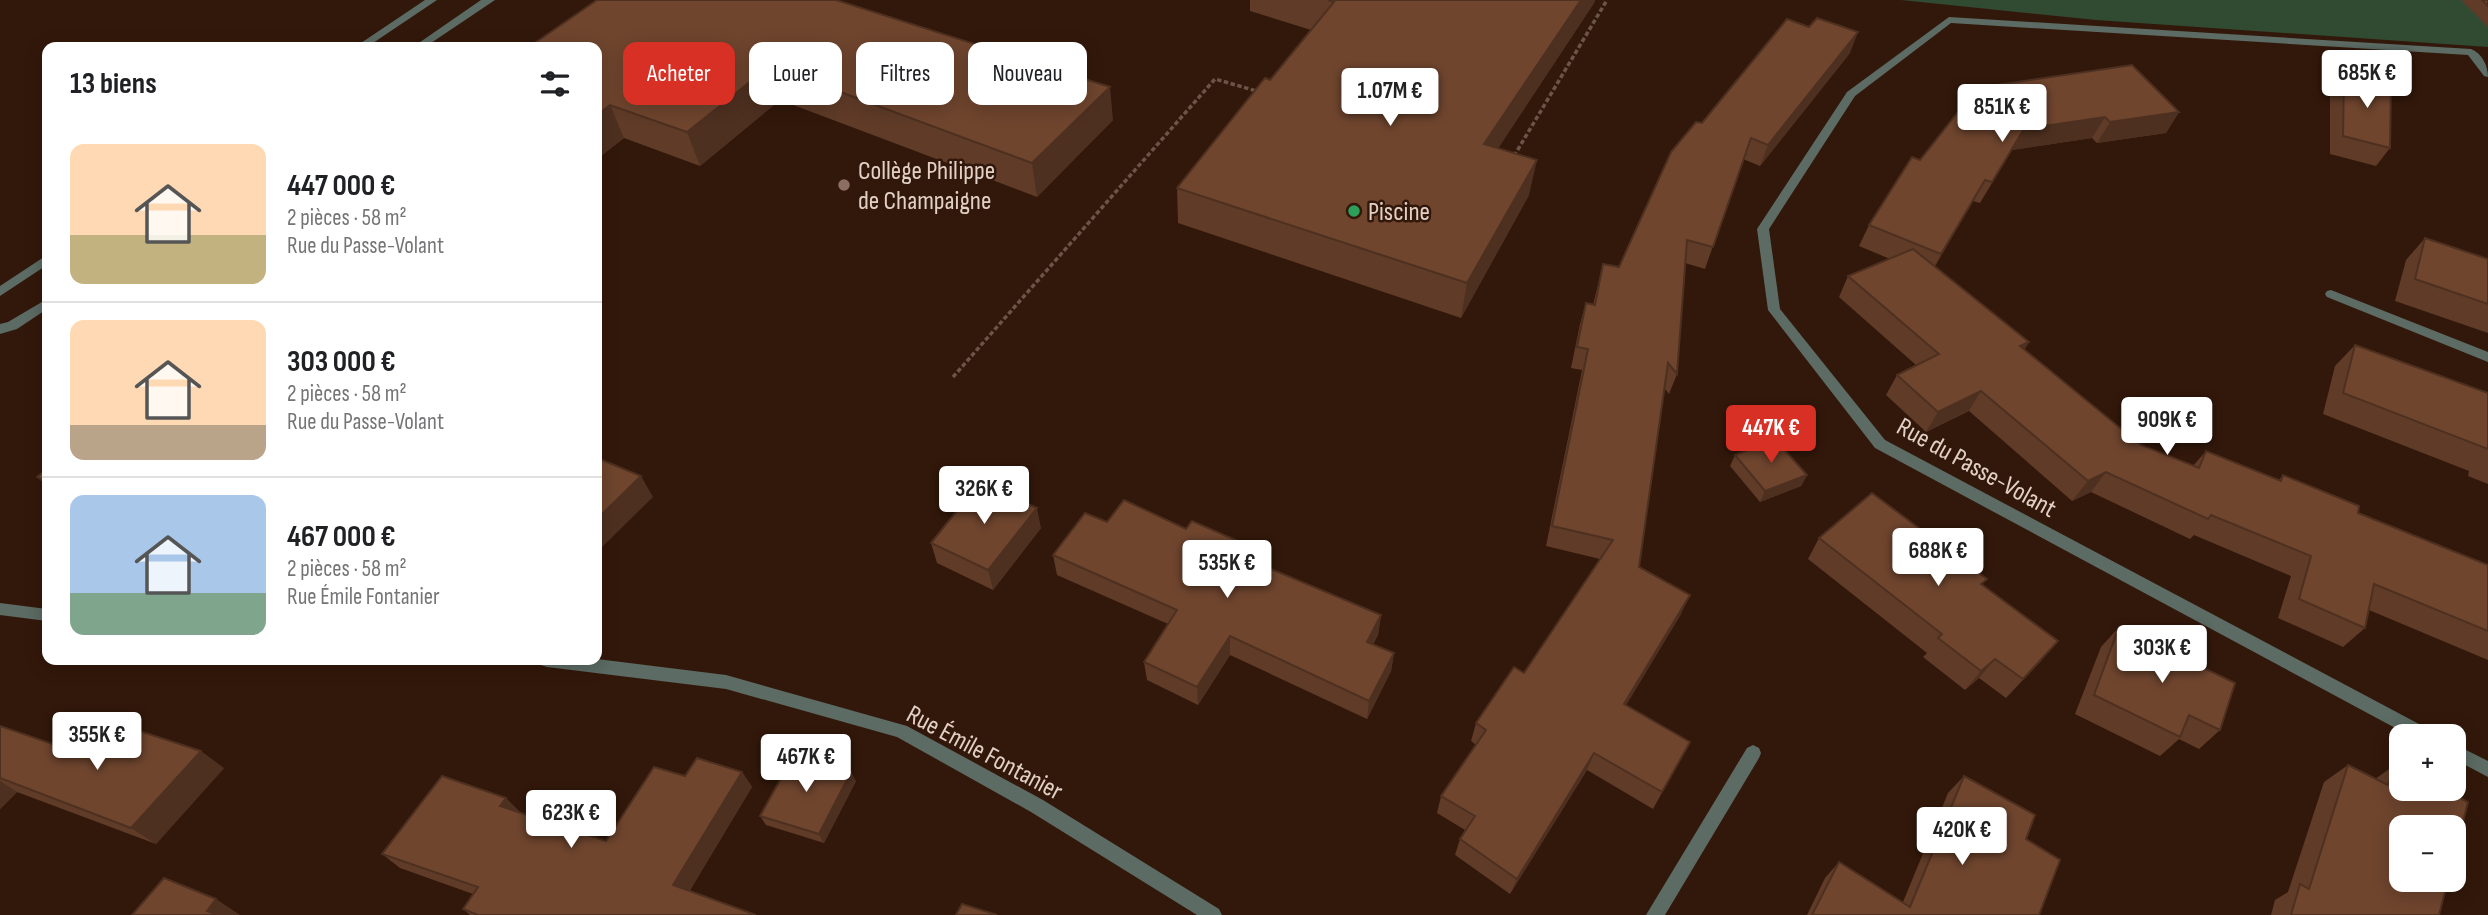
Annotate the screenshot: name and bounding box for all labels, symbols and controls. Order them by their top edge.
chip: Acheter [623,42,735,105]
chip: Louer [749,42,842,105]
chip: Filtres [856,42,954,105]
chip: Nouveau [968,42,1087,105]
pin: 685K € [2310,50,2424,110]
text: 685K € [2338,59,2396,87]
icon: filters [536,65,574,103]
text: 13 biens [70,66,157,102]
pin: 1.07M € [1325,68,1455,128]
text: 1.07M € [1357,77,1423,105]
pin: 851K € [1945,85,2059,144]
text: 851K € [1974,93,2030,121]
place label: Collège Philippe de Champaigne [858,156,995,217]
text: 447 000 € [287,168,395,204]
icon: home [126,172,210,256]
marker: Collège Philippe de Champaigne [836,177,852,193]
place label: Piscine [1368,197,1430,228]
marker: Piscine [1346,203,1362,219]
text: 2 pièces · 58 m² [287,204,407,232]
text: Rue du Passe-Volant [287,232,444,260]
text: 303 000 € [287,344,396,380]
icon: home [126,348,210,432]
text: 2 pièces · 58 m² [287,380,407,408]
pin: 909K € [2110,398,2224,457]
pin: 447K € [1714,406,1828,465]
text: 909K € [2137,406,2197,434]
text: Rue du Passe-Volant [287,408,444,436]
street label: Rue du Passe-Volant [1891,412,2061,525]
text: 447K € [1742,414,1800,442]
pin: 326K € [927,466,1041,526]
text: 326K € [955,475,1013,503]
text: 467 000 € [287,519,396,555]
icon: home [126,523,210,607]
pin: 688K € [1881,528,1995,588]
text: 688K € [1908,537,1968,565]
pin: 535K € [1170,540,1284,600]
text: 535K € [1198,549,1256,577]
text: 2 pièces · 58 m² [287,555,407,583]
text: Rue Émile Fontanier [287,583,440,611]
pin: 303K € [2105,626,2219,685]
text: 303K € [2133,634,2191,662]
street label: Rue Émile Fontanier [901,699,1068,808]
pin: 355K € [40,712,154,772]
text: 355K € [68,721,126,749]
map controls [2389,724,2466,892]
button: + [2389,724,2466,801]
pin: 467K € [749,734,863,794]
text: 467K € [777,743,835,771]
pin: 623K € [514,790,628,850]
text: 623K € [542,799,600,827]
pin: 420K € [1905,808,2019,867]
button: − [2389,815,2466,892]
text: 420K € [1933,816,1991,844]

